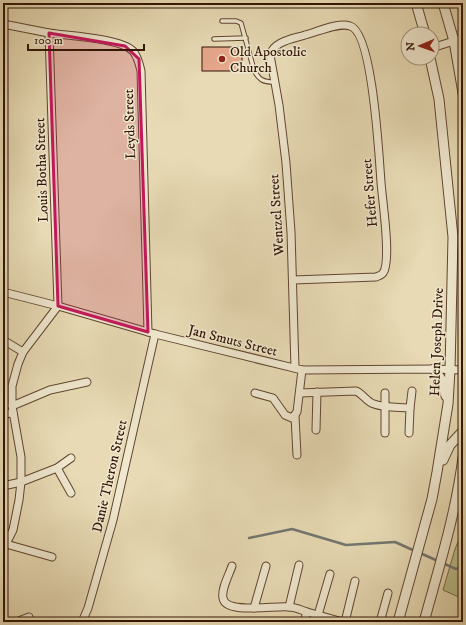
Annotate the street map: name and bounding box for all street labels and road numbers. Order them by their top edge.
street label: Leyds Street [120,88,140,159]
street label: Louis Botha Street [31,117,53,223]
street label: Hefer Street [358,157,382,228]
street label: Wentzel Street [265,173,289,257]
street label: Helen Joseph Drive [426,287,448,397]
street label: Jan Smuts Street [184,321,280,361]
street label: Danie Theron Street [88,418,132,534]

